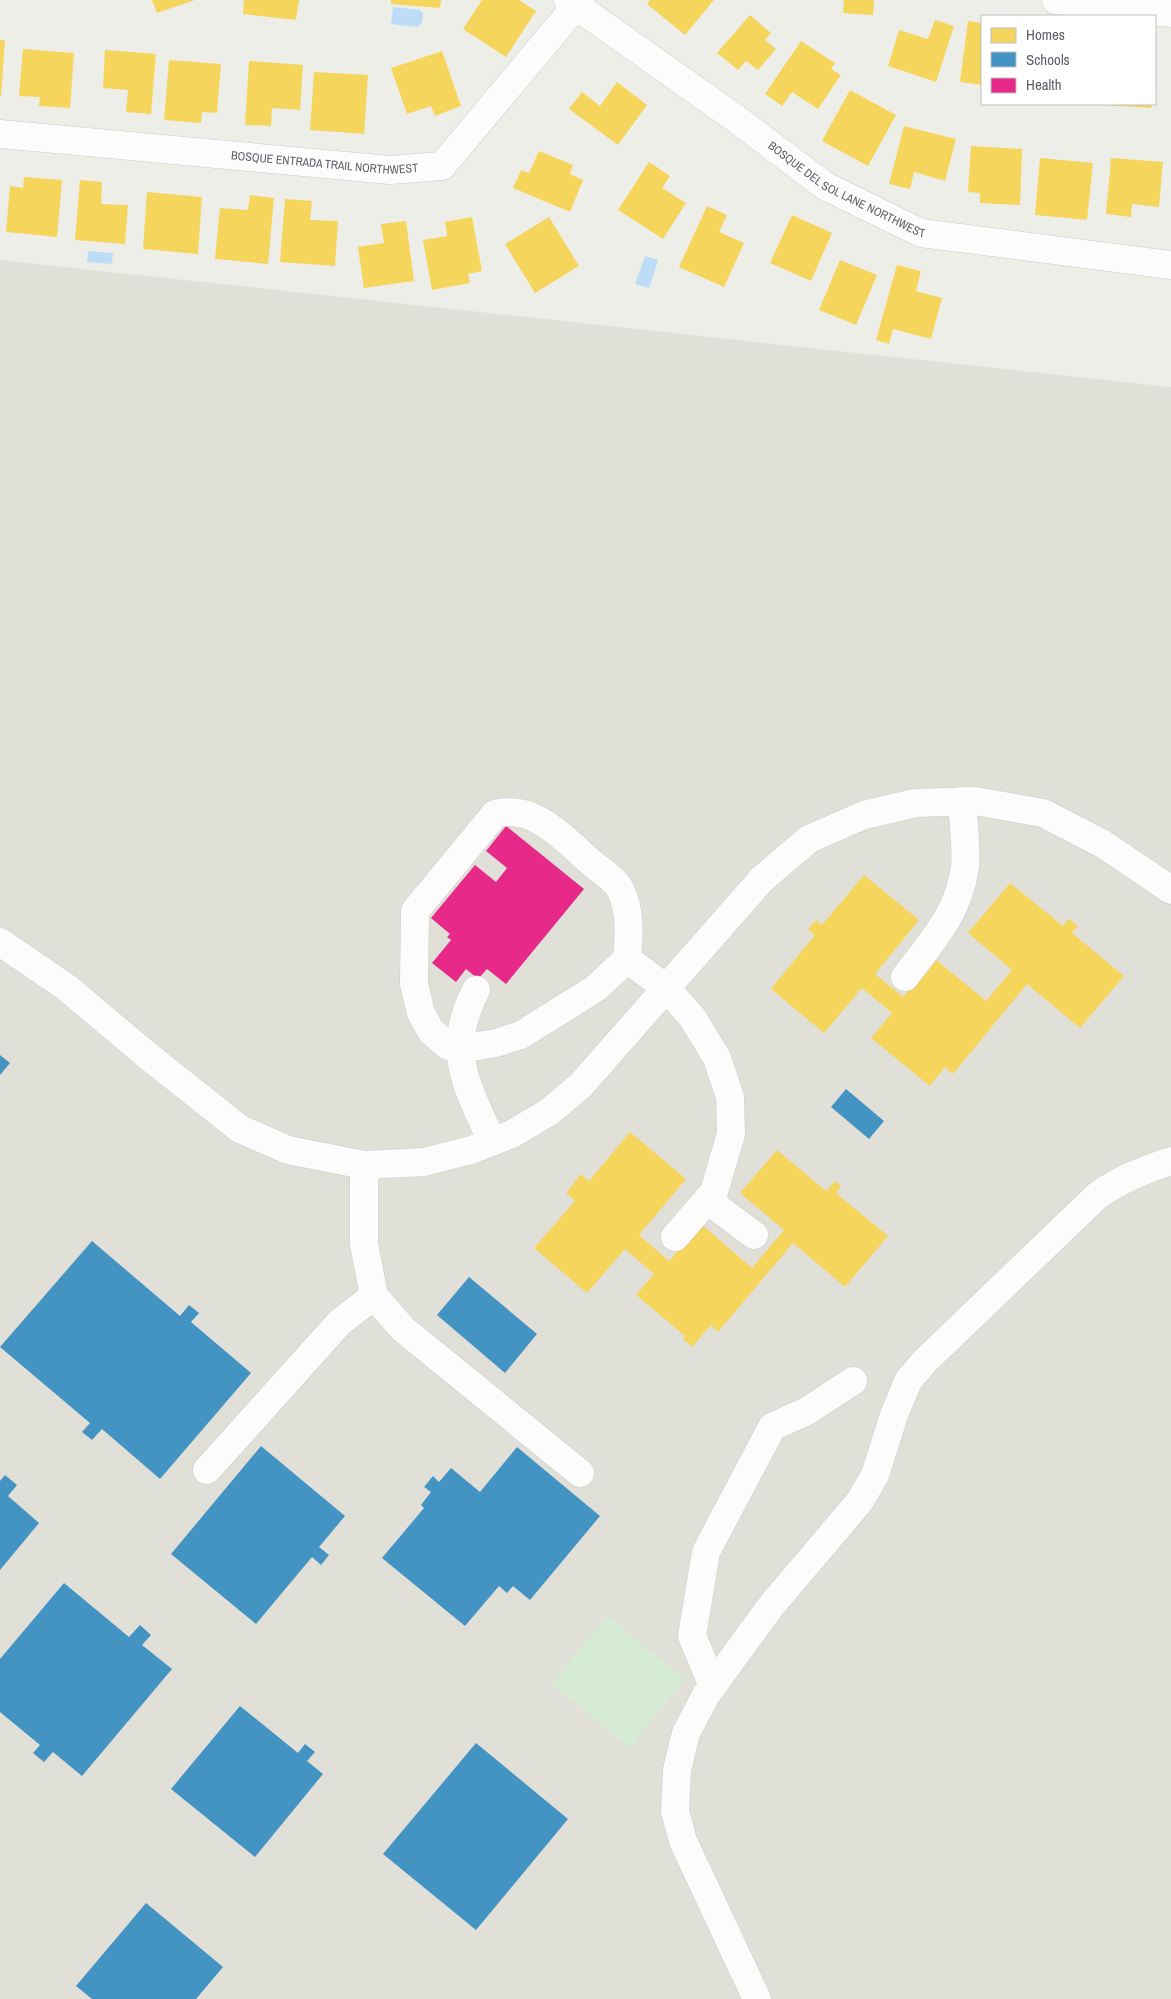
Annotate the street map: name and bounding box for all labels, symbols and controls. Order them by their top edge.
legend [981,15,1156,105]
text: Homes [1026,24,1065,45]
text: Schools [1026,49,1070,70]
text: Health [1026,74,1062,95]
street label: BOSQUE DEL SOL LANE NORTHWEST [765,138,926,241]
street label: BOSQUE ENTRADA TRAIL NORTHWEST [230,147,419,178]

